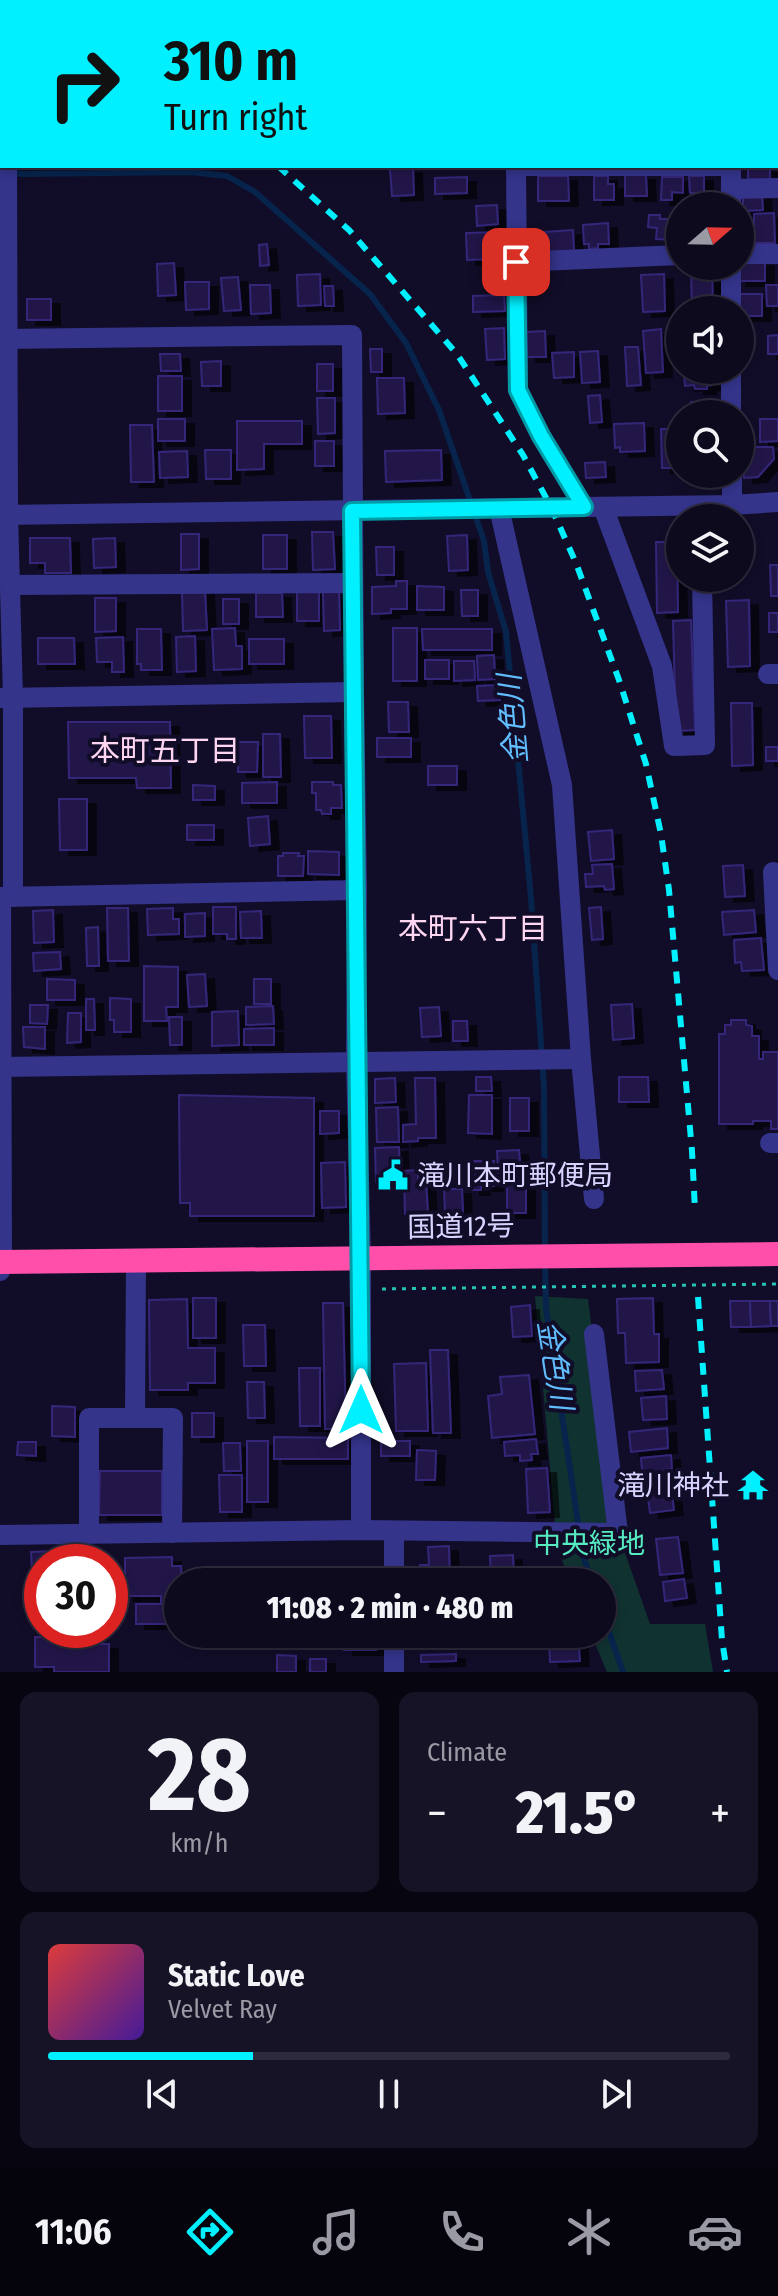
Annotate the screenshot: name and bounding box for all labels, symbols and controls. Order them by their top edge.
text: 310 m [164,28,298,95]
icon: right [32,32,136,136]
text: Turn right [164,96,307,140]
north arrow [666,192,754,280]
map controls [666,192,754,592]
pin [482,228,550,296]
icon: arrive [494,240,538,284]
button: sound [666,296,754,384]
button: search [666,400,754,488]
button: layers [666,504,754,592]
water label: 金色川 [491,670,535,765]
district label: 本町五丁目 [90,733,240,769]
district label: 本町六丁目 [398,911,548,947]
public building icon: 滝川本町郵便局 [376,1158,410,1192]
place label: 滝川本町郵便局 [417,1159,613,1192]
street label: 国道12号 [407,1209,515,1244]
water label: 金色川 [530,1318,580,1415]
position arrow [319,1368,403,1452]
temple icon: 滝川神社 [736,1468,770,1502]
place label: 滝川神社 [617,1469,729,1502]
park label: 中央緑地 [533,1527,645,1560]
speed limit sign: 30 [24,1544,128,1648]
text: 11:08 · 2 min · 480 m [267,1590,513,1626]
text: 28 [148,1713,251,1838]
text: Climate [427,1737,507,1768]
text: 21.5° [516,1777,641,1849]
text: − [427,1787,447,1840]
text: + [710,1787,730,1840]
text: km/h [171,1828,228,1859]
text: Static Love [168,1958,305,1994]
text: Velvet Ray [168,1994,277,2025]
icon: previous [140,2072,184,2116]
icon: pause [367,2072,411,2116]
icon: next [594,2072,638,2116]
icon: directions [182,2204,238,2260]
icon: music [308,2204,364,2260]
icon: phone [434,2204,490,2260]
icon: climate [561,2204,617,2260]
icon: car [687,2204,743,2260]
text: 11:06 [35,2210,112,2254]

